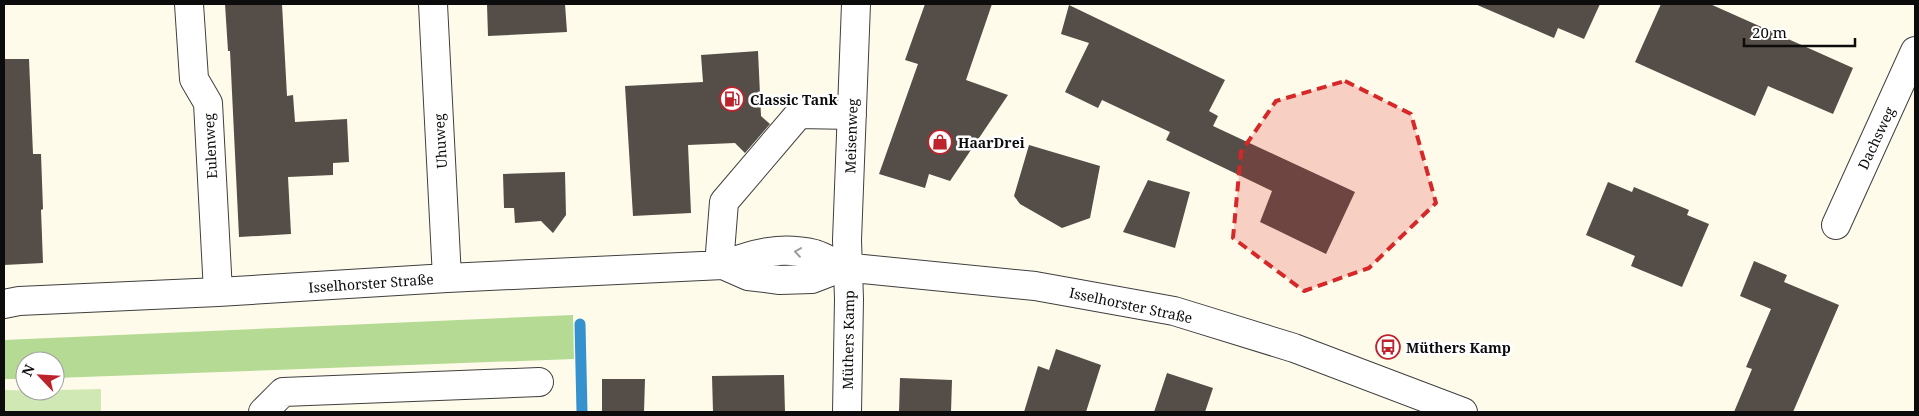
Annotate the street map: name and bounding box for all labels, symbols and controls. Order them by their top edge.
scale bar [1744,15,1855,47]
text: 20 m [1752,22,1787,42]
fuel station icon: Classic Tank [719,86,745,112]
place label: Classic Tank [750,90,838,109]
street label: Meisenweg [840,98,862,174]
street label: Dachsweg [1853,103,1899,172]
street label: Eulenweg [199,112,221,179]
street label: Uhuweg [429,113,451,169]
shop icon: HaarDrei [927,129,953,155]
place label: HaarDrei [958,133,1025,152]
one-way arrow [793,247,801,258]
street label: Isselhorster Straße [308,269,434,297]
street label: Isselhorster Straße [1068,283,1194,327]
street label: Müthers Kamp [838,290,858,390]
bus stop icon: Müthers Kamp [1375,334,1401,360]
place label: Müthers Kamp [1406,338,1511,357]
north arrow [15,351,65,401]
text: N [17,361,39,379]

